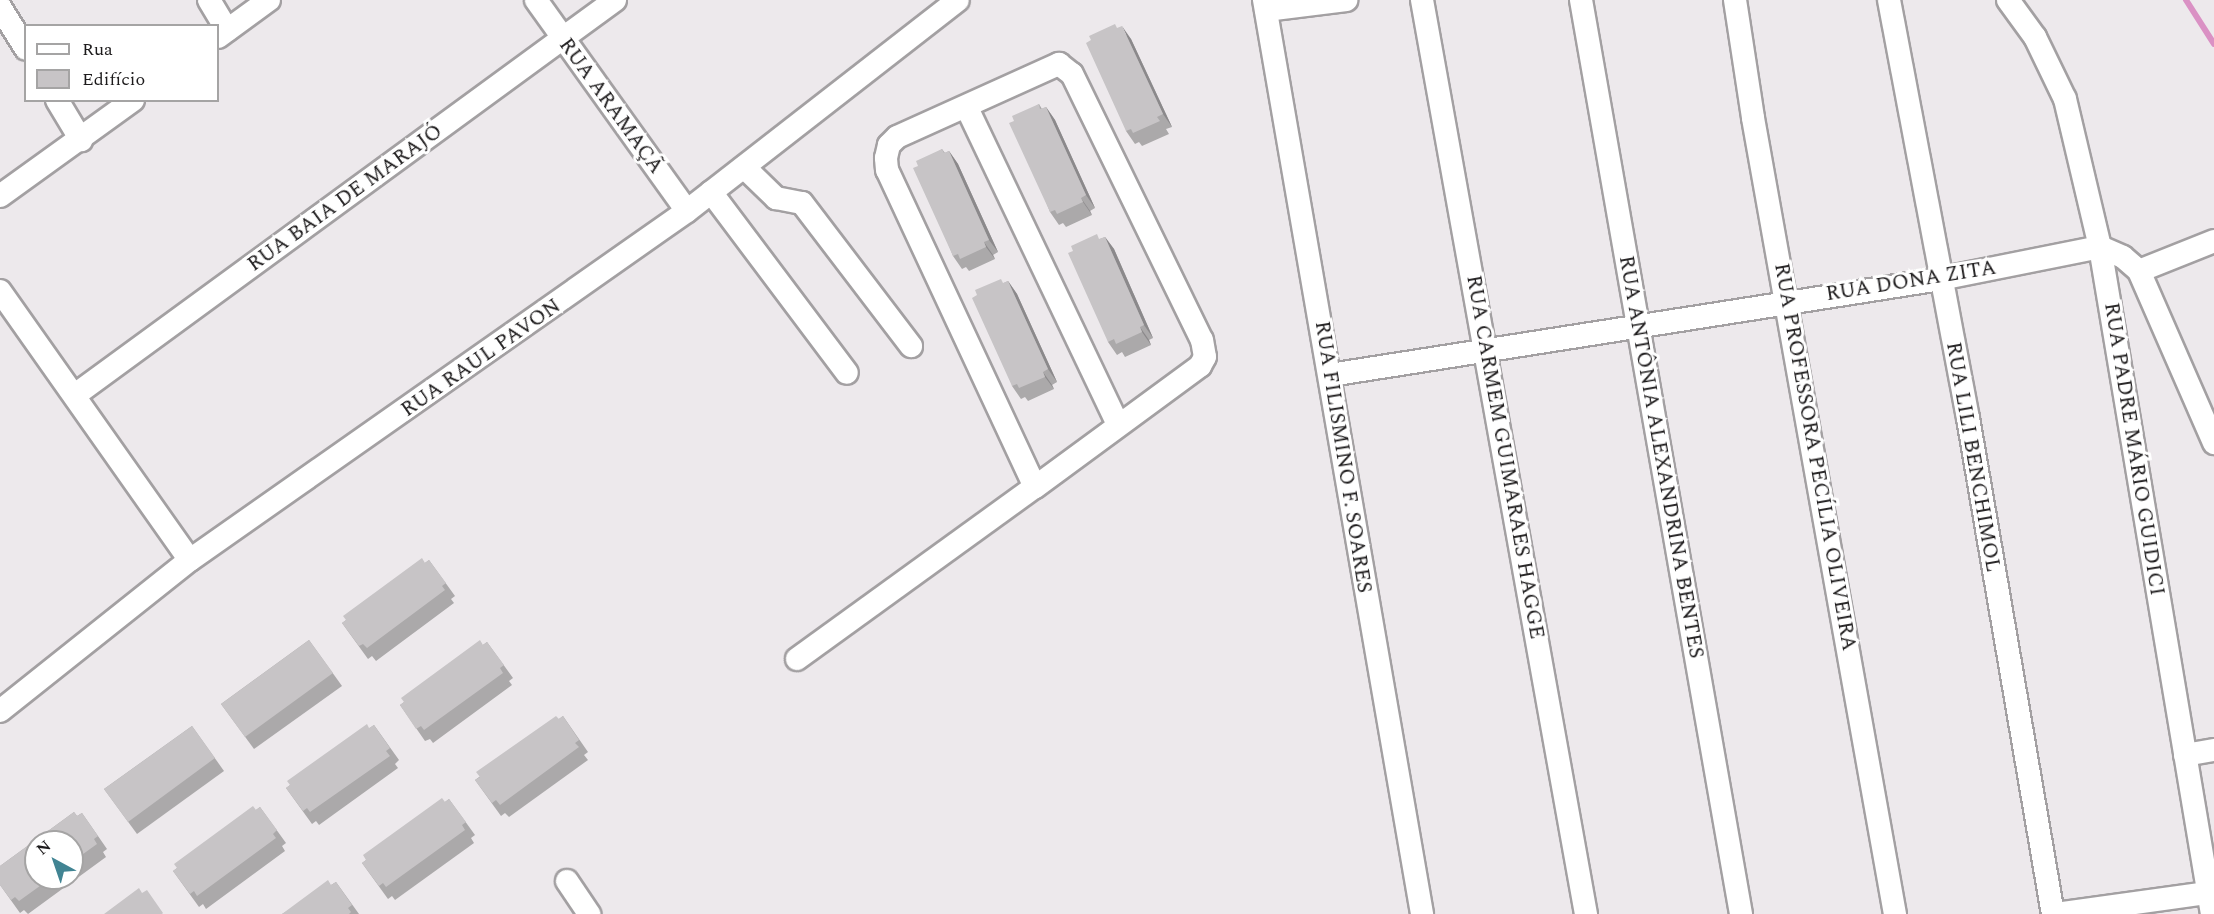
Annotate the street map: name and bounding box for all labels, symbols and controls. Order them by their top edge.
legend [24,24,219,102]
street label: RUA ARAMAÇÃ [553,33,669,179]
text: Rua [82,36,113,63]
text: Edifício [82,66,145,93]
street label: RUA BAIA DE MARAJÓ [243,119,447,277]
street label: RUA ANTÔNIA ALEXANDRINA BENTES [1613,254,1709,660]
street label: RUA DONA ZITA [1824,255,1998,307]
street label: RUA PROFESSORA PECÍLIA OLIVEIRA [1768,261,1862,653]
street label: RUA CARMEM GUIMARAES HAGGE [1461,273,1549,641]
street label: RUA RAUL PAVON [396,293,566,423]
street label: RUA PADRE MÁRIO GUIDICI [2098,301,2170,597]
street label: RUA FILISMINO F. SOARES [1309,319,1377,595]
street label: RUA LILI BENCHIMOL [1940,340,2006,574]
north arrow [24,830,84,890]
text: N [31,834,56,861]

